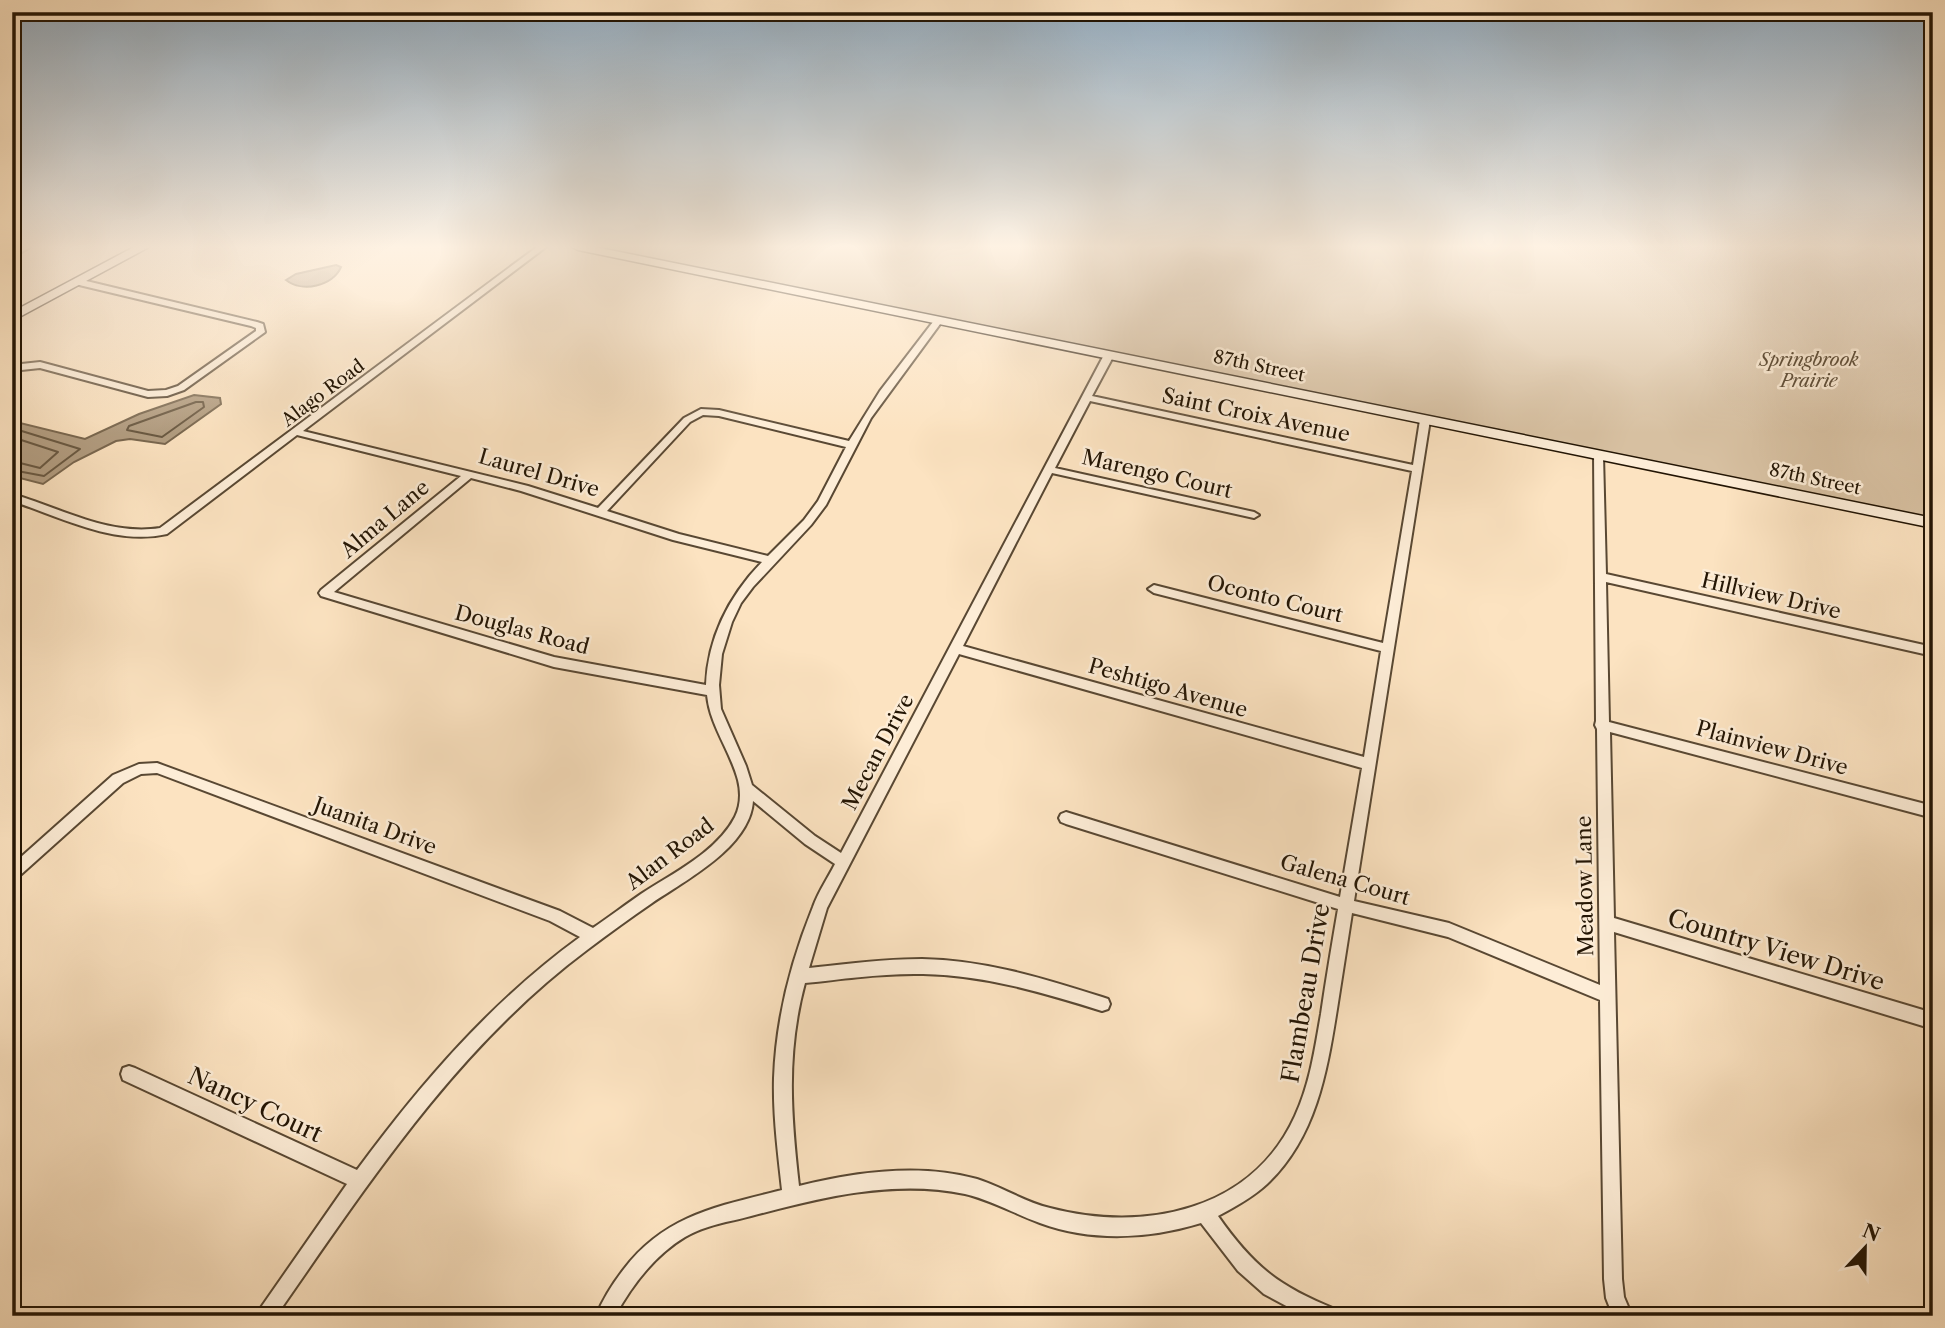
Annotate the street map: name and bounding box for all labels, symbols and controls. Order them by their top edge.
street label: 87th Street [1211,346,1307,387]
park label: Springbrook Prairie [1758,349,1859,392]
street label: Alago Road [276,355,369,432]
street label: Saint Croix Avenue [1160,382,1352,447]
street label: Laurel Drive [476,443,602,502]
street label: Marengo Court [1080,444,1235,503]
street label: 87th Street [1767,459,1863,500]
street label: Alma Lane [335,474,434,563]
street label: Hillview Drive [1699,567,1843,624]
street label: Oconto Court [1205,570,1346,628]
street label: Douglas Road [452,600,592,659]
street label: Peshtigo Avenue [1086,653,1251,722]
street label: Mecan Drive [836,689,919,814]
street label: Plainview Drive [1693,715,1851,780]
street label: Juanita Drive [307,791,440,859]
street label: Alan Road [620,812,719,895]
street label: Meadow Lane [1571,815,1598,957]
street label: Galena Court [1277,849,1413,910]
street label: Flambeau Drive [1275,901,1336,1085]
street label: Country View Drive [1664,903,1888,996]
street label: Nancy Court [183,1061,327,1148]
north arrow [1829,1212,1899,1282]
text: N [1859,1219,1883,1246]

